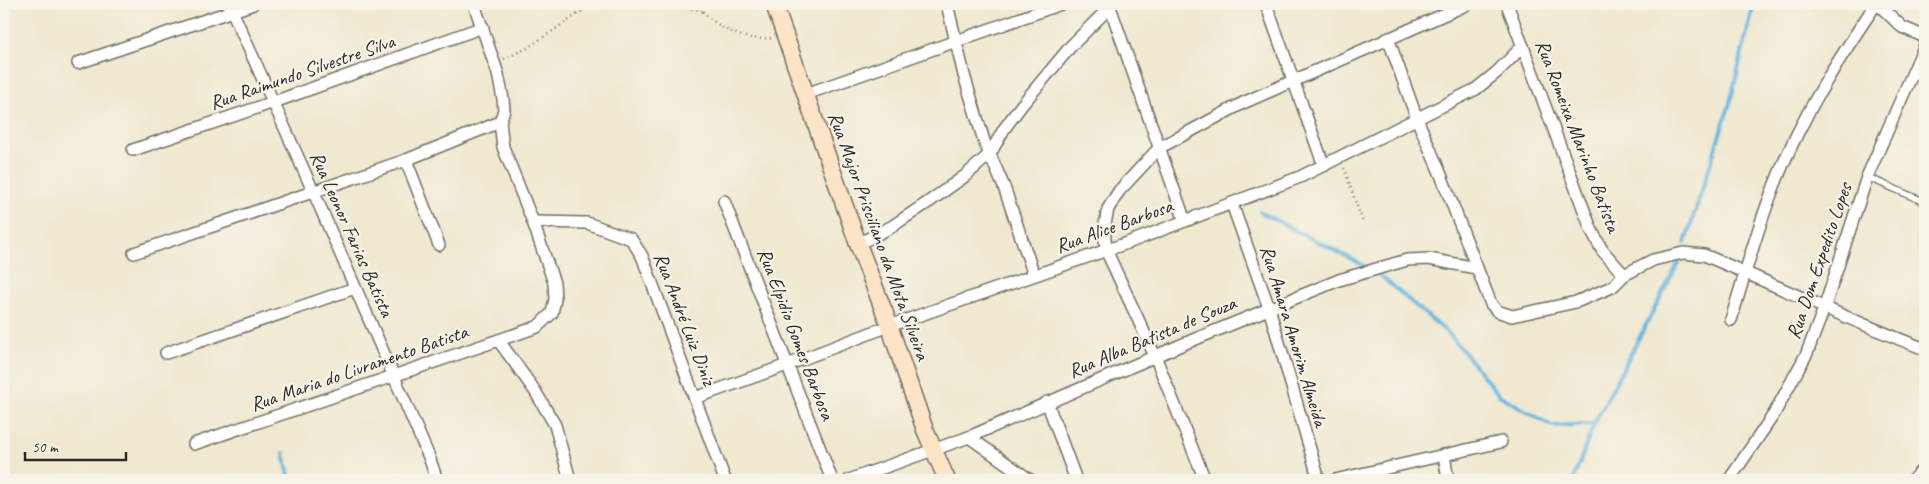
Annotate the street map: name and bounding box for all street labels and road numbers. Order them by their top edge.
street label: Rua Raimundo Silvestre Silva [206,28,400,115]
street label: Rua Romeixa Marinho Batista [1530,36,1627,237]
street label: Rua Major Prisciliano da Mota Silveira [822,109,936,365]
street label: Rua Leonor Farias Batista [304,147,400,322]
street label: Rua Dom Expedito Lopes [1781,178,1858,342]
street label: Rua Alice Barbosa [1052,193,1177,259]
street label: Rua Amara Amorim Almeida [1255,243,1334,431]
street label: Rua Elpidio Gomes Barbosa [752,245,841,425]
street label: Rua André Luiz Diniz [648,249,722,390]
street label: Rua Alba Batista de Souza [1064,290,1241,384]
street label: Rua Maria do Livramento Batista [247,319,472,417]

